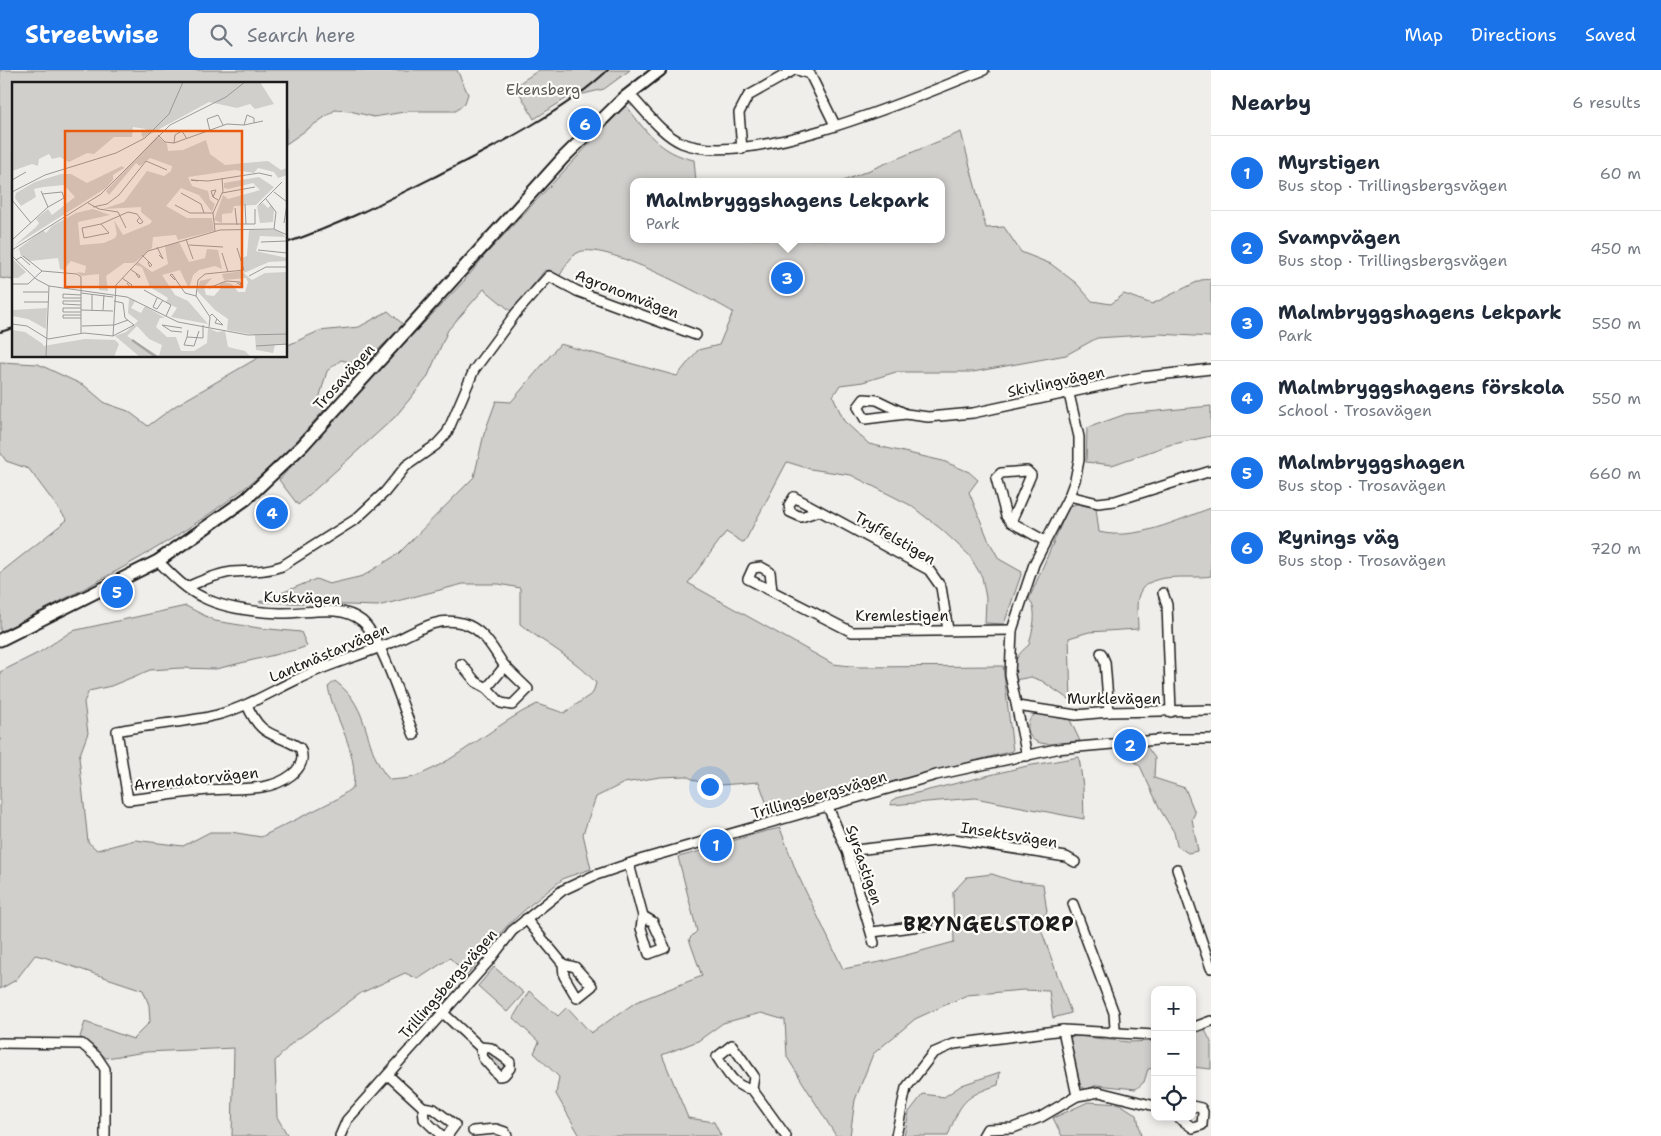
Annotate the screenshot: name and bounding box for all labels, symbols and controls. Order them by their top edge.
search box [189,13,539,58]
text: Streetwise [25,19,159,51]
icon: search [207,21,235,49]
text: Search here [247,23,356,48]
text: Map [1405,23,1443,47]
text: Directions [1471,23,1557,47]
text: Saved [1585,23,1636,47]
park label: Ekensberg [506,80,580,100]
inset map [12,82,288,358]
text: Nearby [1231,89,1311,117]
text: 6 results [1572,92,1641,113]
pin: 6 [569,105,601,143]
text: Myrstigen [1278,150,1380,175]
text: 1 [1243,163,1251,184]
text: 60 m [1600,163,1641,184]
text: Bus stop · Trillingsbergsvägen [1278,175,1507,196]
popup [630,178,945,243]
text: Malmbryggshagens Lekpark [646,188,929,213]
text: Park [646,213,680,234]
text: Svampvägen [1278,225,1401,250]
text: 2 [1241,238,1253,259]
text: 450 m [1590,238,1641,259]
text: Bus stop · Trillingsbergsvägen [1278,250,1507,271]
pin: 3 [771,259,803,297]
street label: Agronomvägen [572,265,682,323]
text: Malmbryggshagens Lekpark [1278,300,1562,325]
text: 3 [1241,313,1253,334]
text: 550 m [1592,313,1641,334]
text: Park [1278,325,1312,346]
street label: Trosavägen [309,340,379,414]
street label: Skivlingvägen [1006,362,1106,402]
text: Malmbryggshagens förskola [1278,375,1564,400]
text: 4 [1241,388,1253,409]
text: 550 m [1592,388,1641,409]
text: School · Trosavägen [1278,400,1432,421]
text: Malmbryggshagen [1278,450,1465,475]
text: 5 [1242,463,1252,484]
text: 660 m [1589,463,1641,484]
text: Bus stop · Trosavägen [1278,475,1446,496]
pin: 4 [256,494,288,532]
street label: Tryffelstigen [851,507,939,569]
text: Rynings väg [1278,525,1399,550]
text: 6 [1241,538,1253,559]
text: 720 m [1590,538,1641,559]
text: Bus stop · Trosavägen [1278,550,1446,571]
pin: 5 [101,573,133,611]
street label: Kuskvägen [263,587,341,609]
street label: Kremlestigen [855,606,949,626]
street label: Lantmästarvägen [266,619,392,687]
street label: Murklevägen [1067,689,1161,709]
pin: 2 [1114,726,1146,764]
street label: Arrendatorvägen [133,763,259,795]
street label: Trillingsbergsvägen [749,766,889,824]
your location [697,774,723,800]
street label: Insektsvägen [959,817,1059,853]
street label: Syrsastigen [841,822,887,908]
pin: 1 [700,826,732,864]
district label: BRYNGELSTORP [903,911,1075,937]
street label: Trillingsbergsvägen [395,925,501,1043]
map controls [1151,986,1196,1121]
button: + [1151,986,1196,1031]
button: − [1151,1031,1196,1076]
button: locate [1151,1076,1196,1121]

